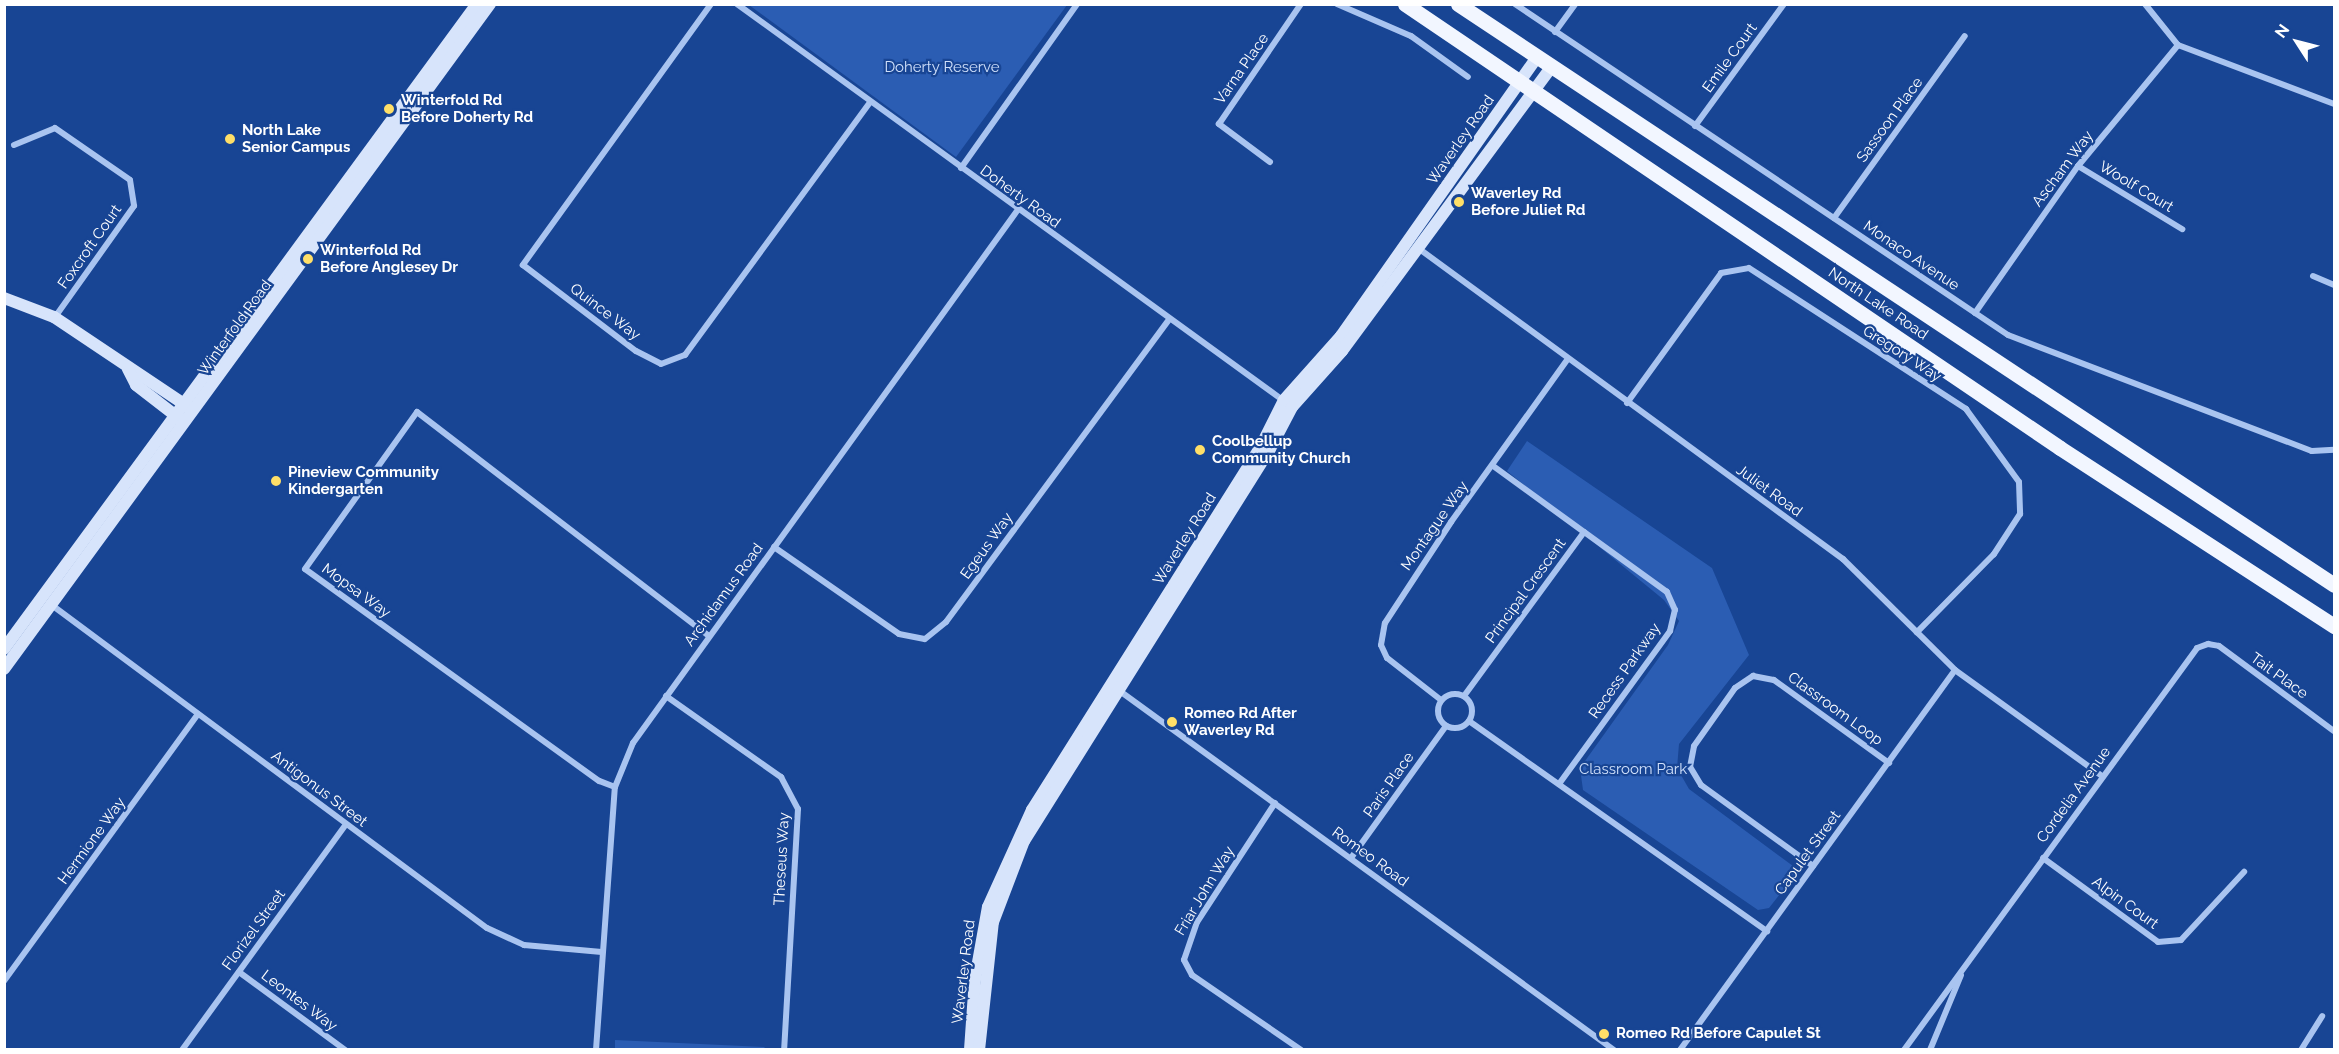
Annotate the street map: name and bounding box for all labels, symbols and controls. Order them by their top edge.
north arrow [2267,12,2327,72]
street label: Emile Court [1699,20,1761,96]
text: N [2271,21,2293,42]
street label: Varna Place [1211,30,1273,108]
park label: Doherty Reserve [884,59,1000,77]
street label: Sassoon Place [1853,74,1927,166]
place label: Winterfold Rd Before Doherty Rd [401,91,534,126]
street label: Waverley Road [1423,92,1499,188]
marker: Winterfold Rd Before Doherty Rd [382,102,396,116]
place label: North Lake Senior Campus [242,121,351,156]
street label: Ascham Way [2028,127,2098,211]
marker: North Lake Senior Campus [223,132,237,146]
street label: Woolf Court [2095,158,2177,216]
street label: Doherty Road [976,162,1064,232]
place label: Waverley Rd Before Juliet Rd [1471,184,1586,219]
marker: Waverley Rd Before Juliet Rd [1452,195,1466,209]
street label: Foxcroft Court [54,202,126,292]
street label: Monaco Avenue [1859,217,1963,295]
place label: Winterfold Rd Before Anglesey Dr [320,241,459,276]
marker: Winterfold Rd Before Anglesey Dr [301,252,315,266]
street label: North Lake Road [1825,264,1931,344]
street label: Winterfold Road [194,277,276,379]
street label: Quince Way [566,280,644,344]
street label: Gregory Way [1859,322,1945,386]
place label: Coolbellup Community Church [1212,432,1351,467]
marker: Coolbellup Community Church [1193,443,1207,457]
street label: Juliet Road [1733,461,1805,521]
place label: Pineview Community Kindergarten [288,463,439,498]
marker: Pineview Community Kindergarten [269,474,283,488]
street label: Montague Way [1397,478,1473,574]
street label: Waverley Road [1149,490,1221,588]
street label: Egeus Way [957,509,1017,583]
street label: Principal Crescent [1482,535,1570,647]
street label: Archidamus Road [681,540,767,650]
street label: Mopsa Way [318,560,394,622]
street label: Recess Parkway [1585,620,1665,722]
street label: Tait Place [2247,649,2311,703]
street label: Classroom Loop [1784,668,1886,750]
place label: Romeo Rd After Waverley Rd [1184,704,1297,739]
marker: Romeo Rd After Waverley Rd [1165,715,1179,729]
street label: Cordelia Avenue [2033,743,2115,847]
street label: Antigonus Street [267,747,371,831]
street label: Paris Place [1360,749,1418,821]
park label: Classroom Park [1579,761,1687,779]
street label: Hermione Way [54,794,130,888]
street label: Capulet Street [1771,807,1845,899]
street label: Theseus Way [771,812,793,906]
street label: Romeo Road [1328,823,1412,891]
street label: Friar John Way [1171,842,1239,940]
street label: Alpin Court [2088,873,2162,933]
street label: Florizel Street [219,886,289,974]
street label: Waverley Road [949,919,979,1025]
street label: Leontes Way [257,967,341,1035]
place label: Romeo Rd Before Capulet St [1616,1025,1821,1043]
marker: Romeo Rd Before Capulet St [1597,1027,1611,1041]

